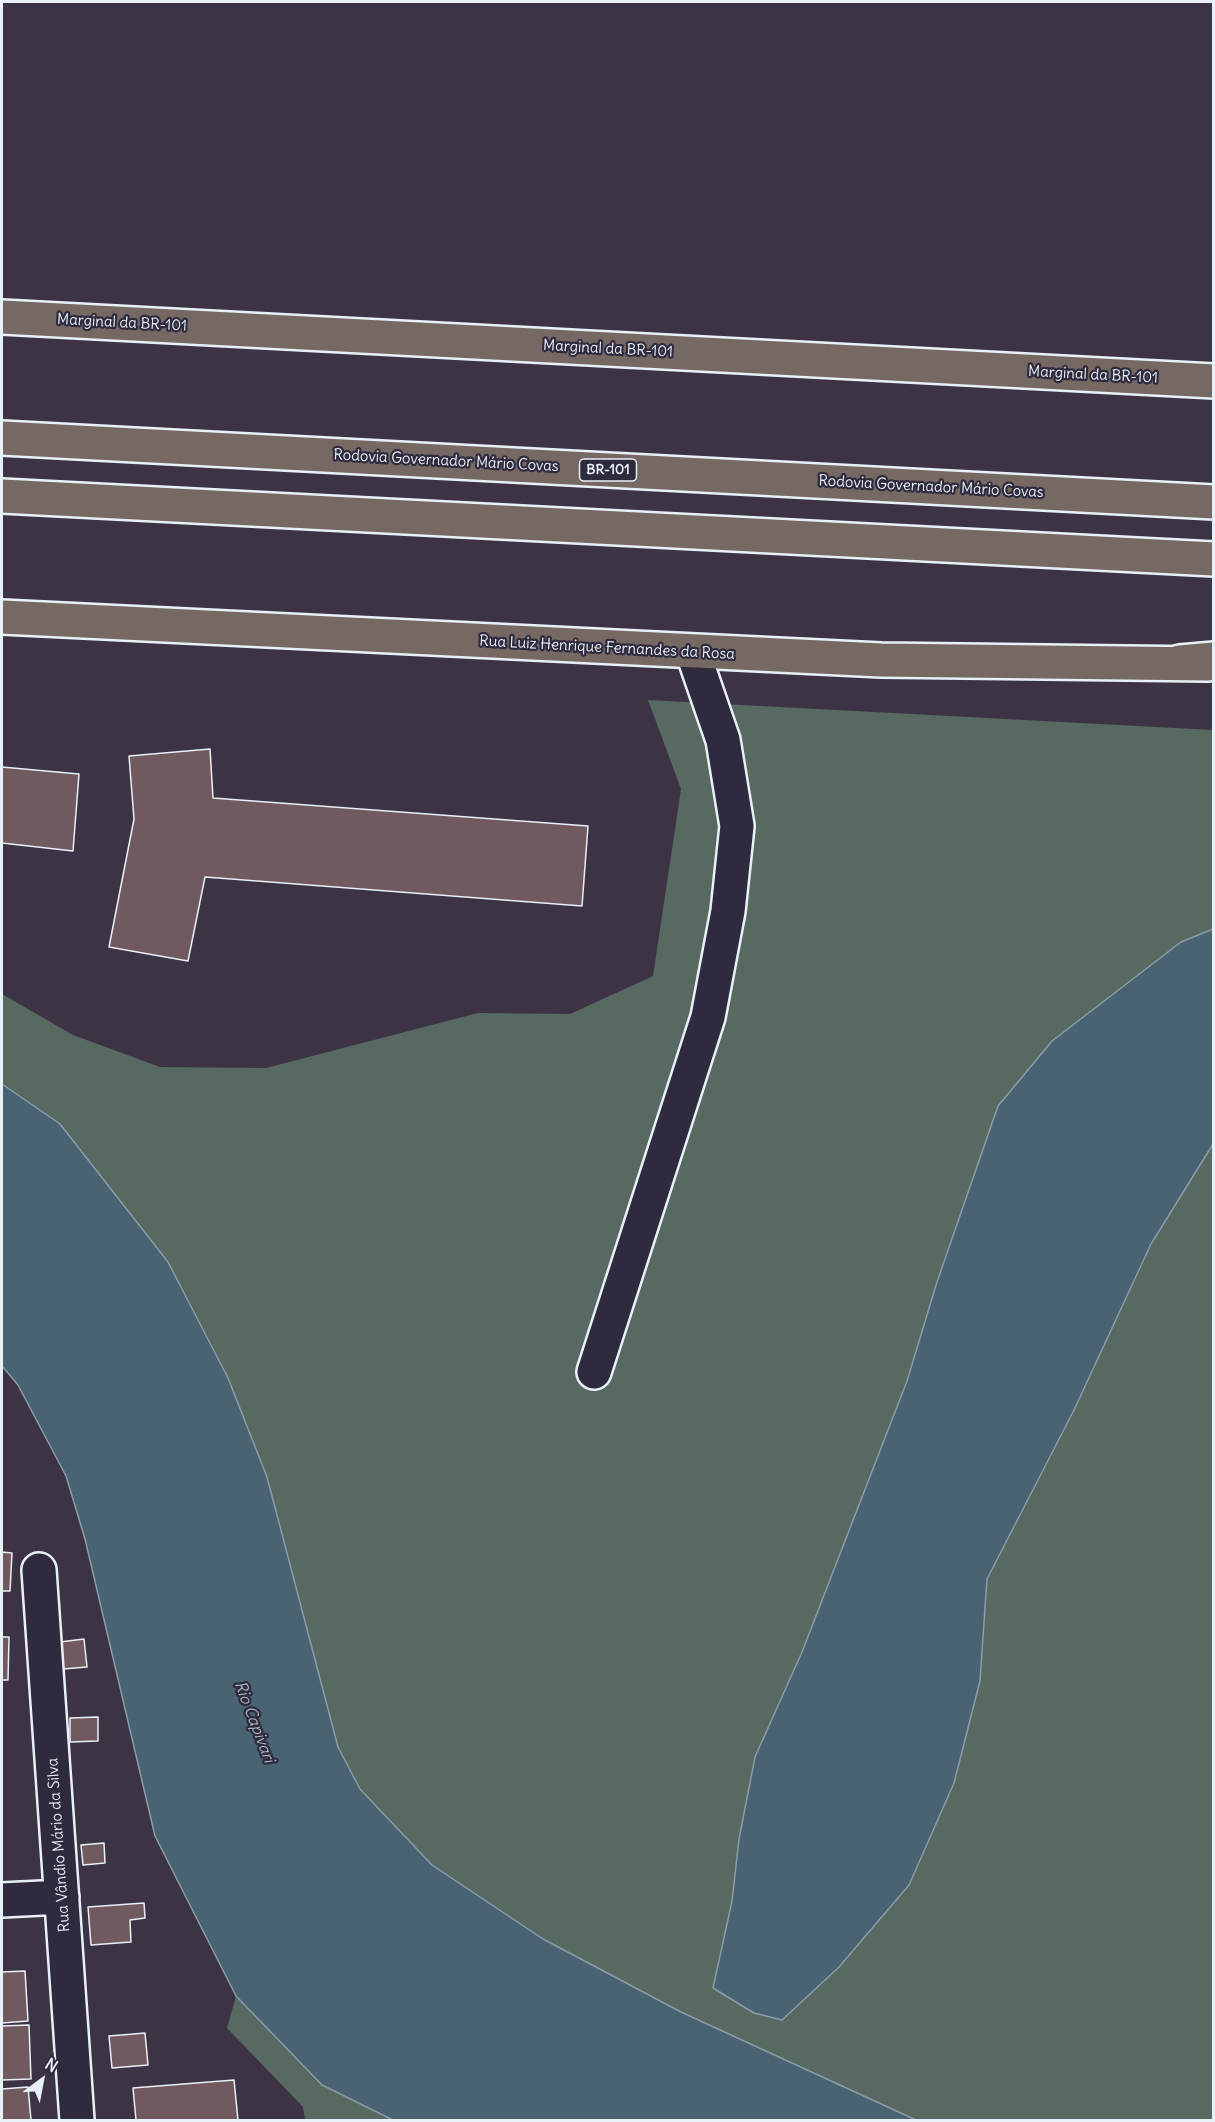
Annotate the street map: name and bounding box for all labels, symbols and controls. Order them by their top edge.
street label: Marginal da BR-101 [57,311,187,335]
street label: Marginal da BR-101 [543,337,673,361]
street label: Marginal da BR-101 [1028,363,1158,387]
street label: Rodovia Governador Mário Covas [333,446,559,476]
road number: BR-101 [580,459,636,481]
street label: Rodovia Governador Mário Covas [818,472,1044,502]
street label: Rua Luiz Henrique Fernandes da Rosa [479,632,735,664]
water label: Rio Capivari [230,1679,278,1765]
street label: Rua Vândio Mário da Silva [44,1757,74,1933]
north arrow [12,2050,72,2110]
text: N [42,2053,62,2076]

